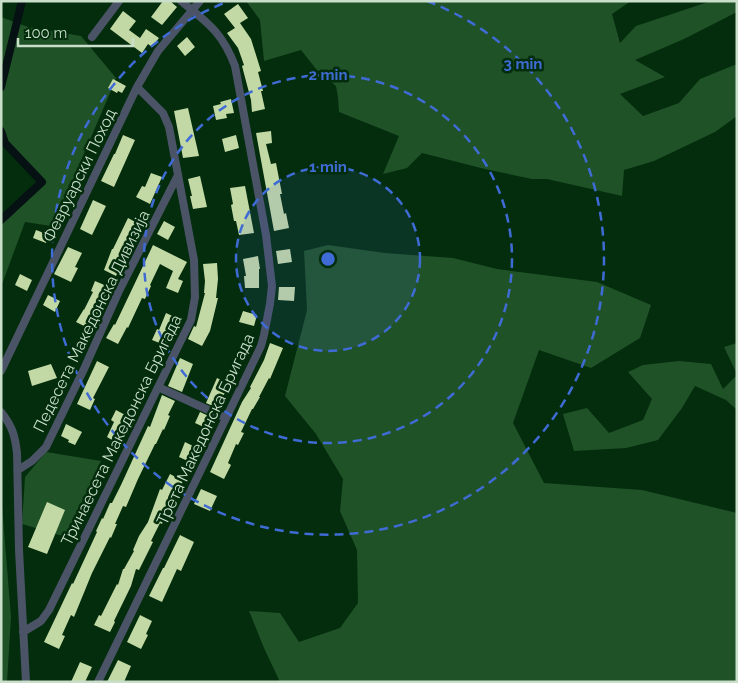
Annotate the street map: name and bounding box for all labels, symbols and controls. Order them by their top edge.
scale bar [18,15,132,47]
text: 100 m [25,24,67,42]
text: 3 min [504,55,542,73]
text: 2 min [309,66,347,84]
street label: Февруарски Поход [39,105,120,245]
text: 1 min [309,158,347,176]
street label: Педесета Македонска Дивизија [29,207,154,435]
centre of rings [319,250,337,268]
street label: Тринаесета Македонска Бригада [57,312,186,549]
street label: Трета Македонска Бригада [153,331,258,528]

